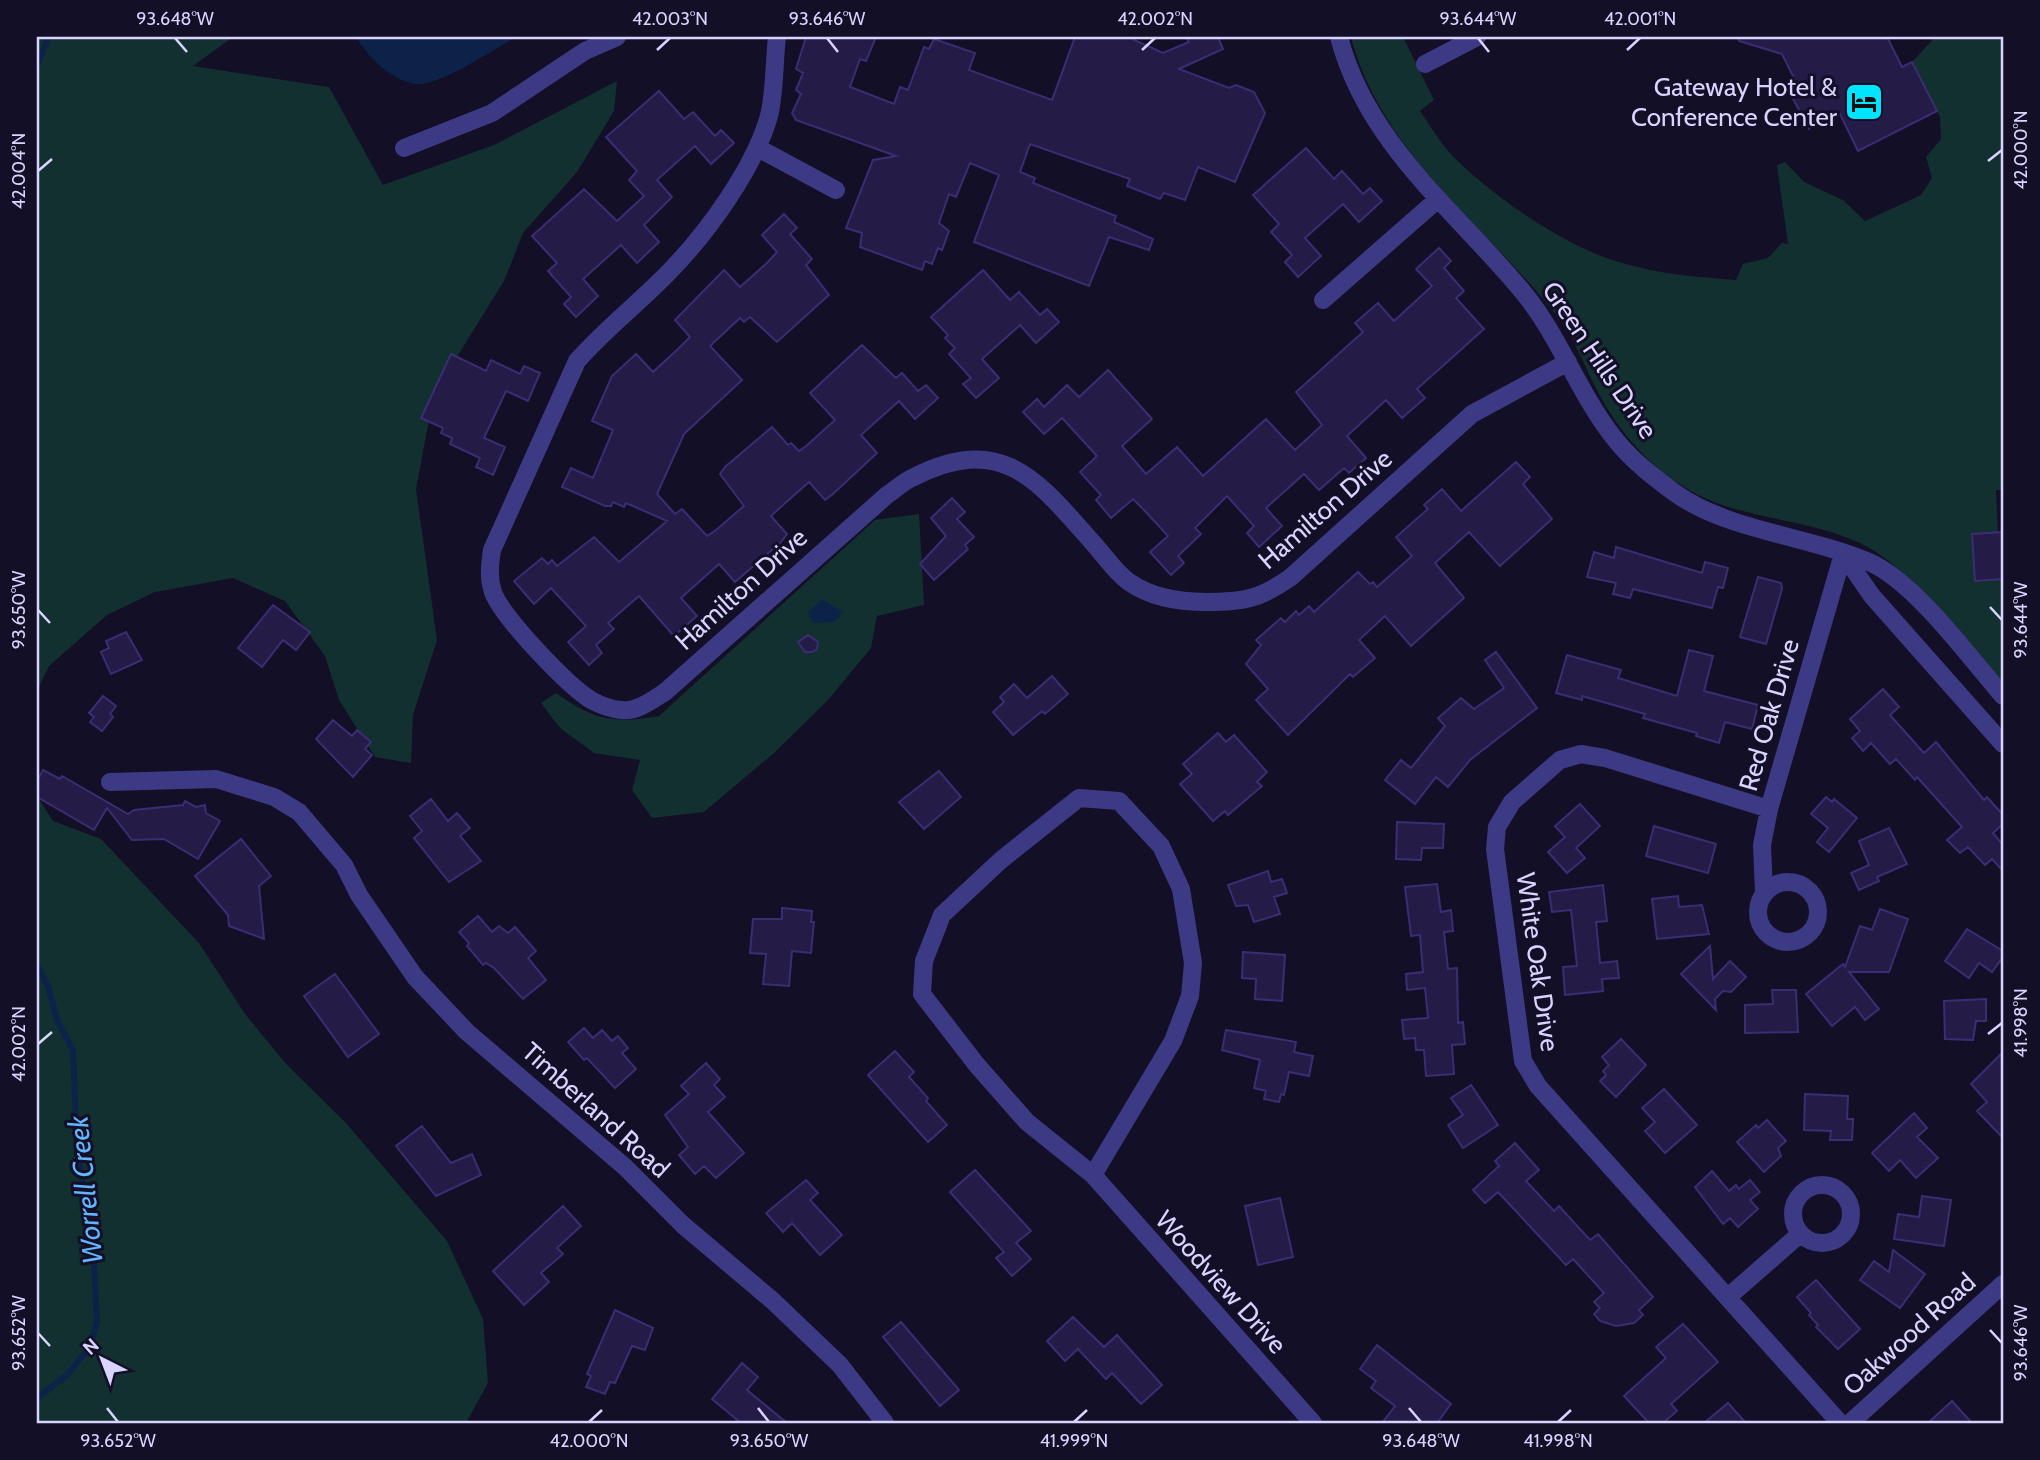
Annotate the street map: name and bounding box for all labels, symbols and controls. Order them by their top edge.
text: 93.648°W [136,8,214,30]
text: 42.003°N [632,8,708,30]
text: 93.646°W [789,8,865,30]
text: 42.002°N [1117,8,1193,30]
text: 93.644°W [1440,8,1516,30]
text: 42.001°N [1604,8,1676,30]
place label: Gateway Hotel & Conference Center [1631,71,1838,133]
hotel icon: Gateway Hotel & Conference Center [1843,81,1885,123]
text: 42.000°N [2010,111,2032,189]
text: 42.004°N [8,133,30,209]
street label: Green Hills Drive [1536,275,1664,445]
street label: Hamilton Drive [1252,442,1398,576]
street label: Hamilton Drive [668,521,814,657]
text: 93.650°W [8,571,30,649]
text: 93.644°W [2010,582,2032,658]
street label: Red Oak Drive [1732,635,1806,795]
street label: White Oak Drive [1510,871,1566,1053]
text: 41.998°N [2010,988,2032,1058]
text: 42.002°N [8,1006,30,1082]
street label: Timberland Road [516,1035,676,1185]
water label: Worrell Creek [60,1113,110,1266]
street label: Woodview Drive [1148,1204,1294,1360]
street label: Oakwood Road [1836,1266,1982,1402]
text: 93.652°W [8,1295,30,1371]
text: 93.646°W [2010,1305,2032,1381]
north arrow [66,1324,136,1394]
text: N [78,1334,104,1360]
text: 93.652°W [80,1430,156,1452]
text: 42.000°N [550,1430,628,1452]
text: 93.650°W [730,1430,808,1452]
text: 41.999°N [1040,1430,1108,1452]
text: 93.648°W [1382,1430,1460,1452]
text: 41.998°N [1523,1430,1593,1452]

